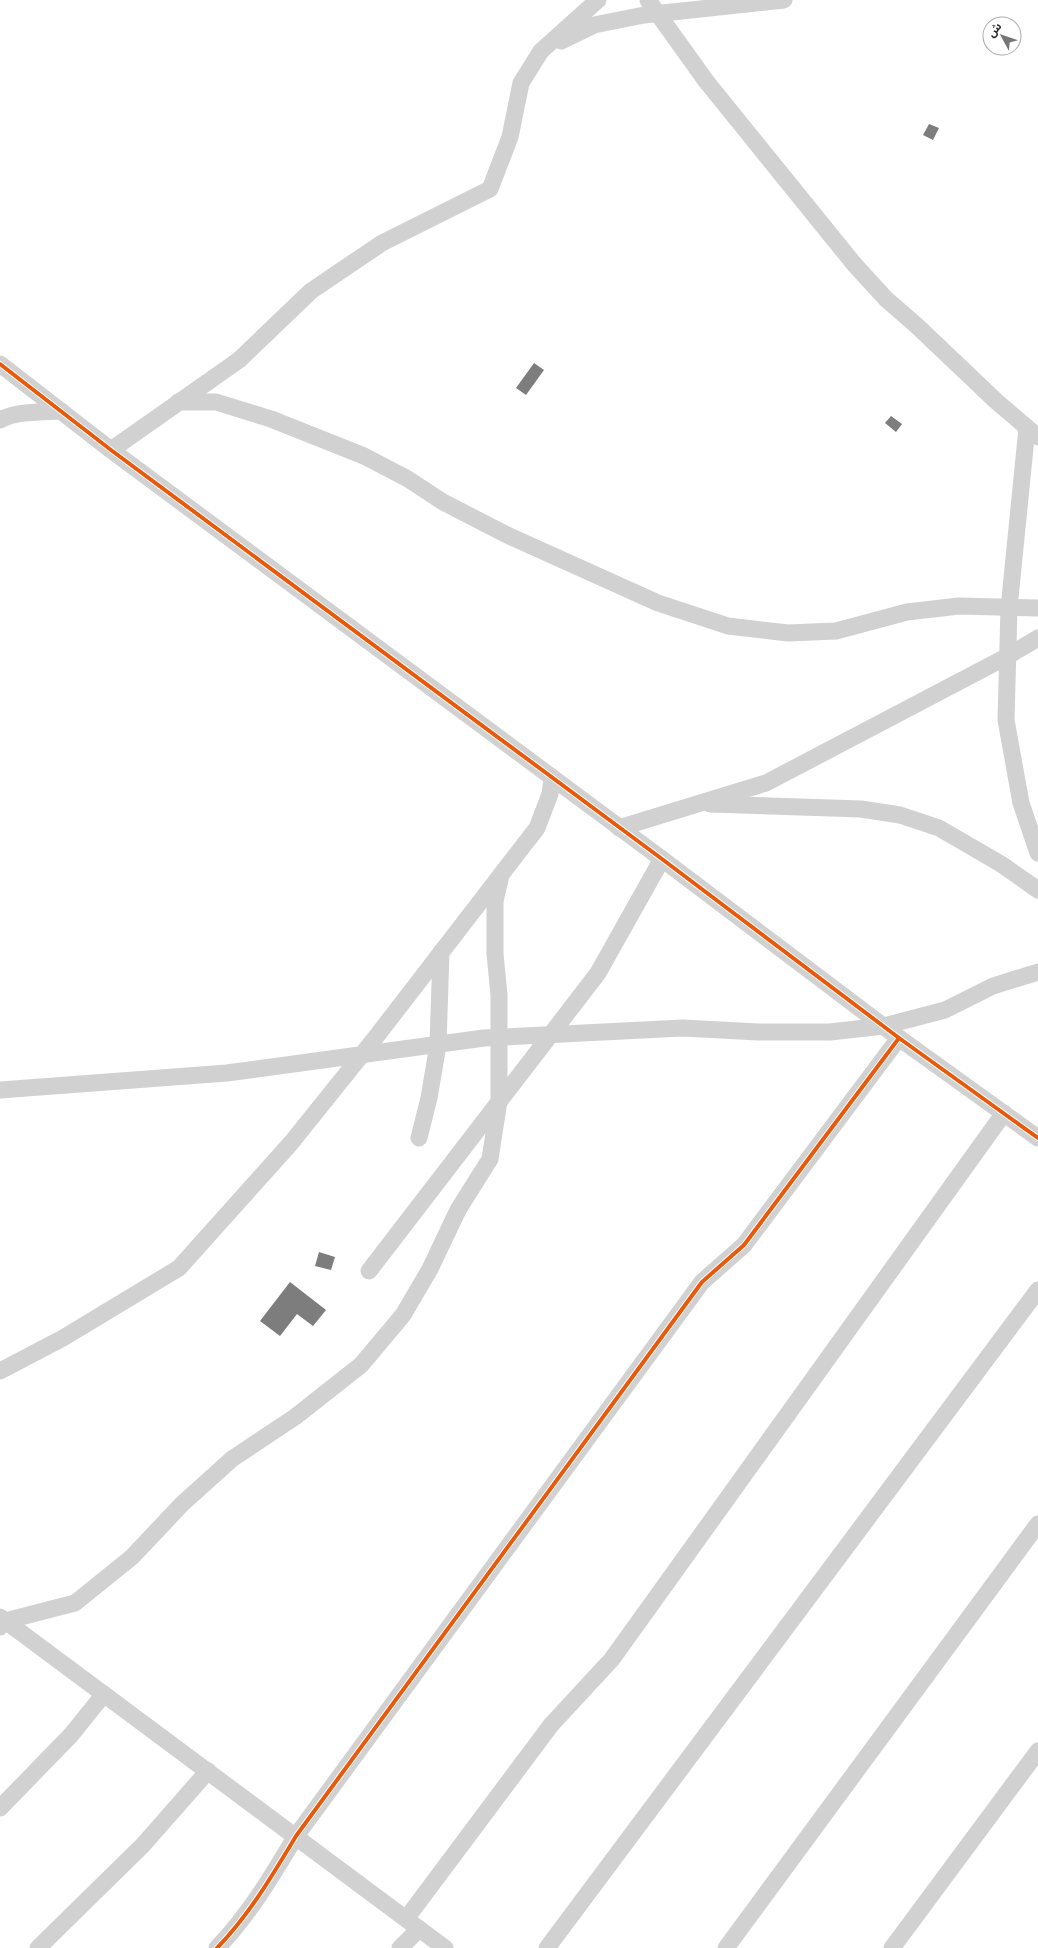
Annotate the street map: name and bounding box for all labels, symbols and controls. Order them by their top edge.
north arrow [982,16,1022,56]
text: ش [983,19,1005,40]

